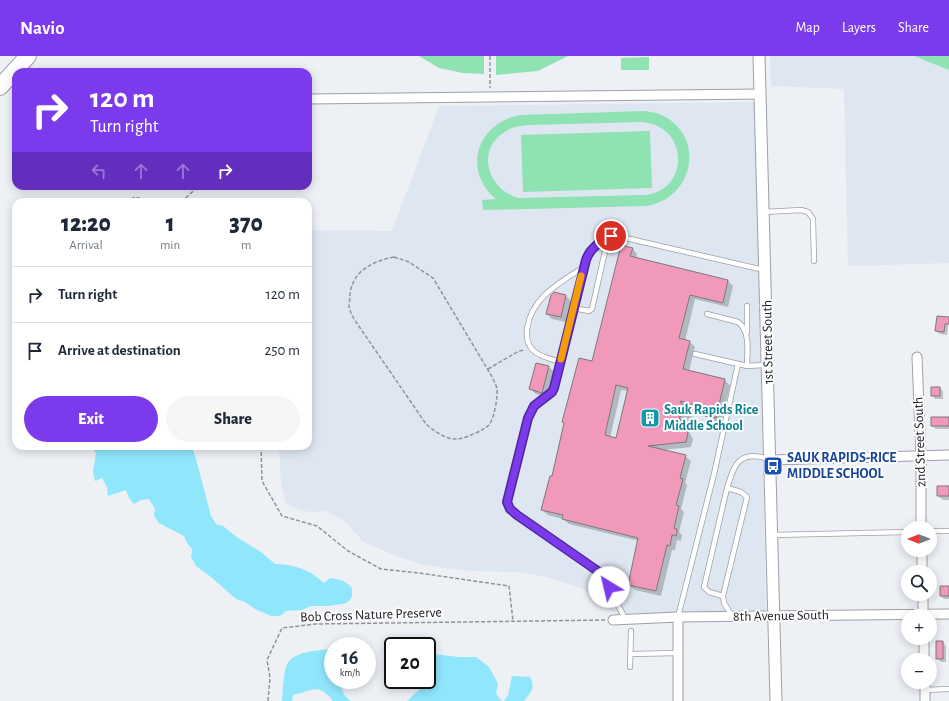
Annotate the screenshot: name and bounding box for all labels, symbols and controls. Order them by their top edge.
text: Navio [20,19,65,38]
text: Map [795,21,820,35]
text: Layers [842,21,876,35]
text: Share [898,21,929,35]
icon: right [24,84,76,136]
text: 120 m [90,85,155,113]
text: Turn right [90,118,159,136]
icon: left [88,160,110,182]
icon: ahead [130,160,152,182]
icon: ahead [172,160,194,182]
icon: right [214,160,236,182]
text: 12:20 [61,212,111,236]
text: 1 [166,212,175,236]
text: 370 [229,212,263,236]
pin [594,219,628,253]
icon: arrive [600,225,622,247]
text: Arrival [69,239,103,252]
text: min [160,239,180,252]
text: m [241,239,251,252]
icon: right [24,284,46,306]
text: Turn right [58,287,117,302]
text: 120 m [266,287,300,302]
street label: 1st Street South [760,300,776,384]
icon: arrive [24,340,46,362]
text: Arrive at destination [58,343,181,358]
text: 250 m [265,343,300,358]
button: Exit [24,396,158,442]
button: Share [166,396,300,442]
street label: 2nd Street South [911,397,929,487]
place label: Sauk Rapids Rice Middle School [664,403,759,433]
building icon: Sauk Rapids Rice Middle School [639,407,661,429]
place label: SAUK RAPIDS-RICE MIDDLE SCHOOL [787,451,896,481]
bus stop icon: SAUK RAPIDS-RICE MIDDLE SCHOOL [762,455,784,477]
north arrow [901,521,937,557]
map controls [901,521,937,689]
button: search [901,565,937,601]
position arrow [588,566,630,608]
street label: Bob Cross Nature Preserve [300,606,442,624]
street label: 8th Avenue South [733,608,829,624]
button: + [901,609,937,645]
speed limit sign: 20 [384,637,436,689]
text: 16 [342,648,358,668]
button: − [901,653,937,689]
text: km/h [340,668,360,678]

